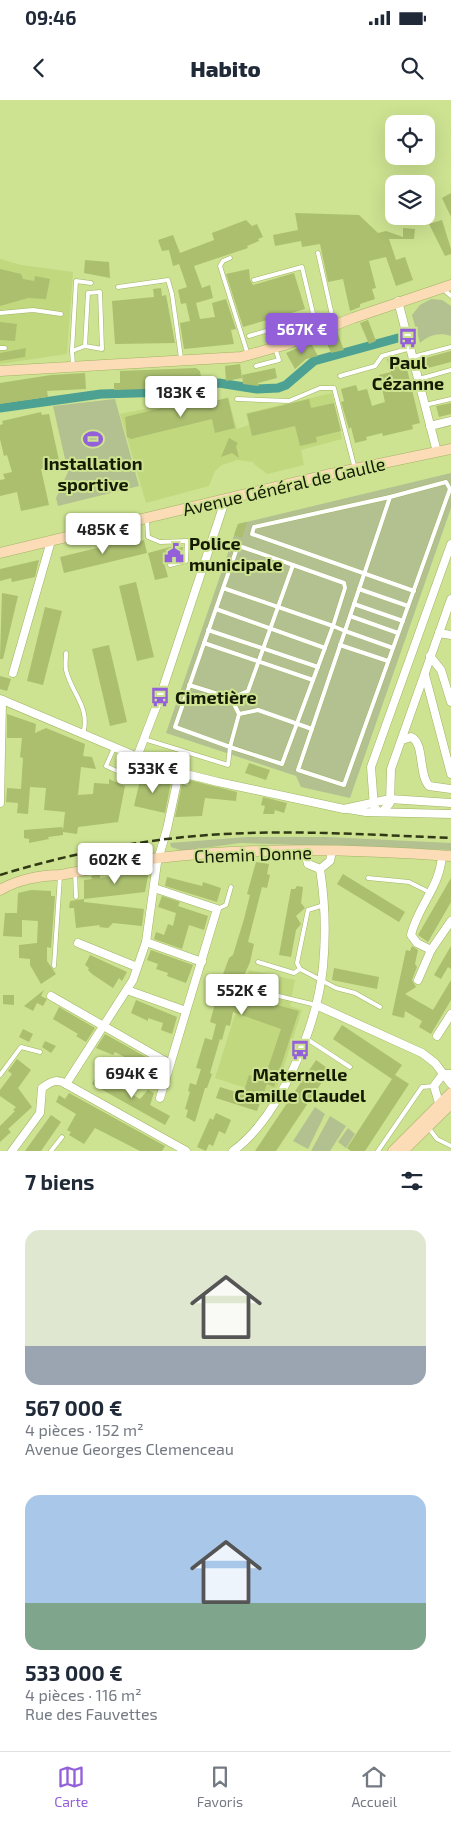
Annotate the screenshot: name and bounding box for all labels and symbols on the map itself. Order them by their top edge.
pin: 567K € [261,312,343,355]
bus stop icon: Paul Cézanne [397,327,419,349]
place label: Paul Cézanne [372,351,444,394]
pin: 183K € [140,376,222,418]
sports icon: Installation sportive [82,428,104,450]
place label: Installation sportive [43,452,143,495]
street label: Avenue Général de Gaulle [181,452,387,520]
pin: 485K € [62,512,144,555]
place label: Police municipale [189,532,283,575]
public building icon: Police municipale [163,542,185,564]
bus stop icon: Cimetière [149,686,171,708]
place label: Cimetière [175,686,257,708]
pin: 533K € [112,752,194,794]
street label: Chemin Donne [194,841,312,867]
pin: 602K € [74,842,156,885]
pin: 552K € [201,974,283,1016]
bus stop icon: Maternelle Camille Claudel [289,1039,311,1061]
pin: 694K € [91,1056,173,1099]
place label: Maternelle Camille Claudel [234,1063,366,1106]

